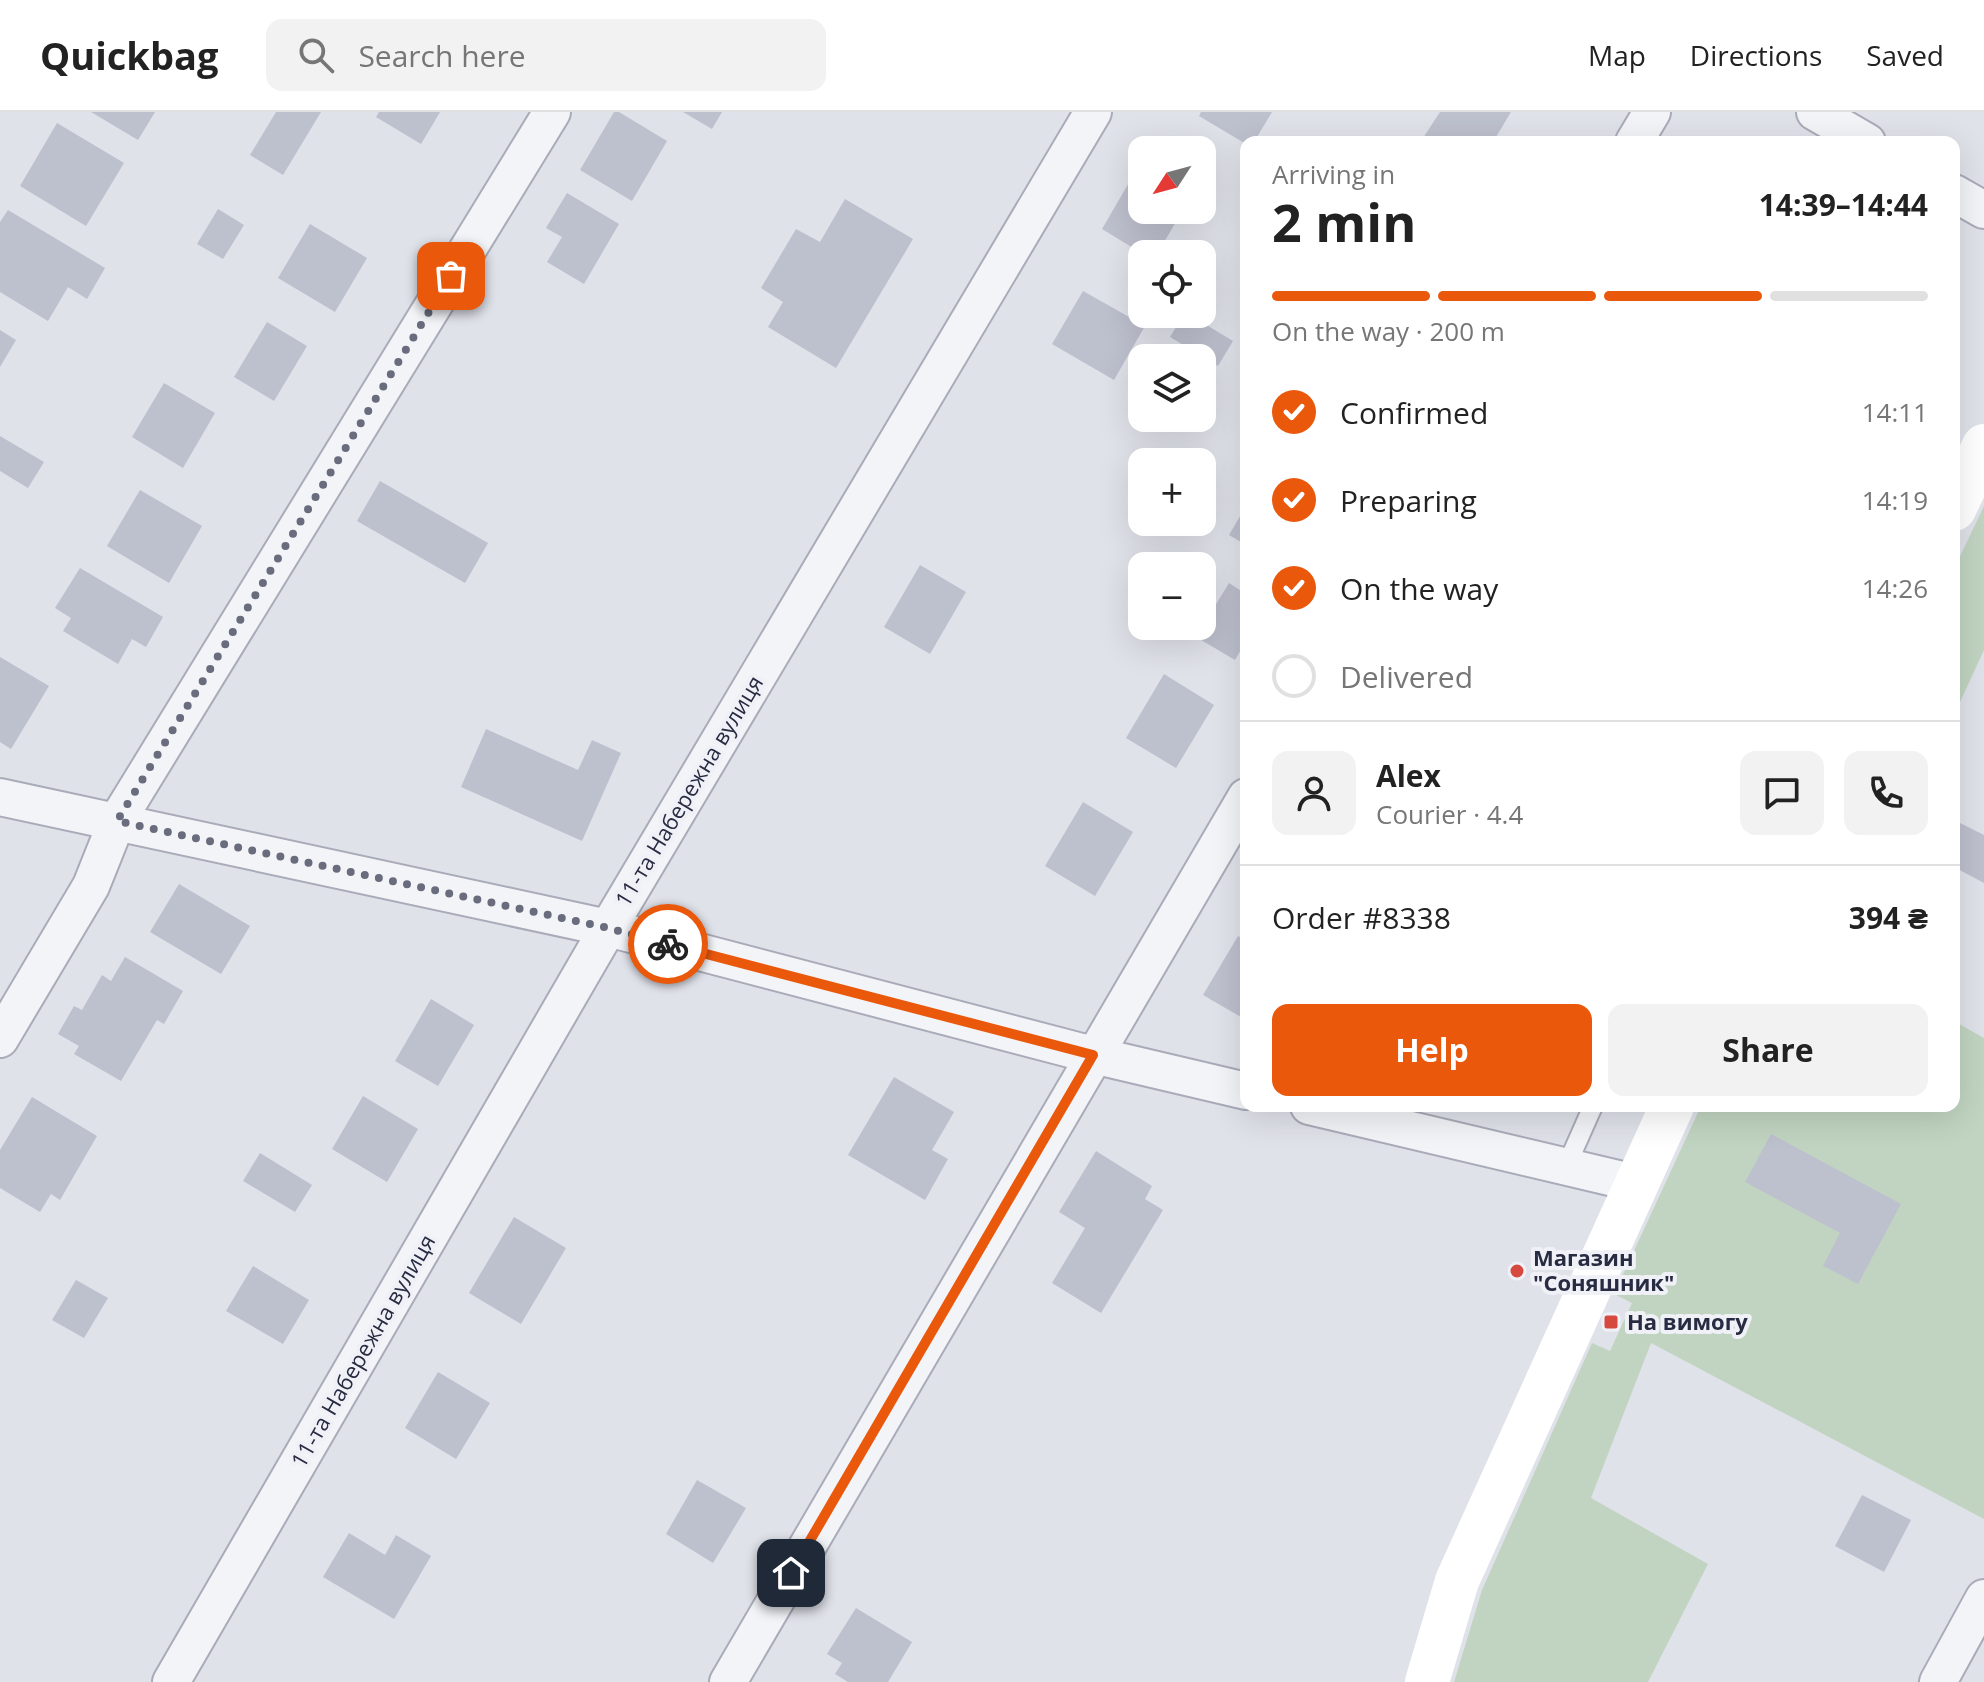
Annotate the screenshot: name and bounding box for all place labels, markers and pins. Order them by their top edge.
pin [417,242,485,310]
place label: Магазин "Соняшник" [1533,1242,1674,1297]
marker: Магазин "Соняшник" [1508,1262,1526,1280]
place label: На вимогу [1627,1306,1748,1336]
marker: На вимогу [1602,1313,1620,1331]
pin [757,1539,825,1607]

